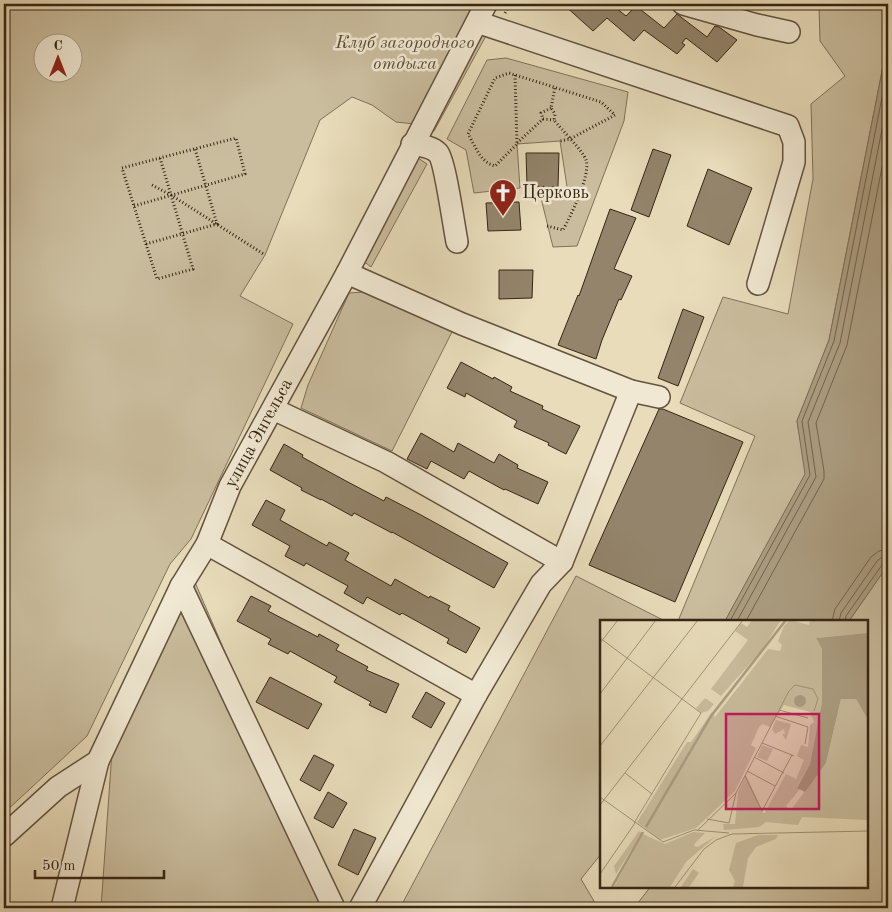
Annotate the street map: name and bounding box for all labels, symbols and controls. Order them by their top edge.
north arrow [32,32,82,82]
park label: Клуб загородного отдыха [335,34,474,73]
text: С [53,39,63,53]
church icon: Церковь [488,178,518,217]
place label: Церковь [522,184,589,202]
street label: улица Энгельса [222,376,296,491]
inset map [600,620,867,887]
scale bar [35,847,164,879]
text: 50 m [42,859,76,874]

